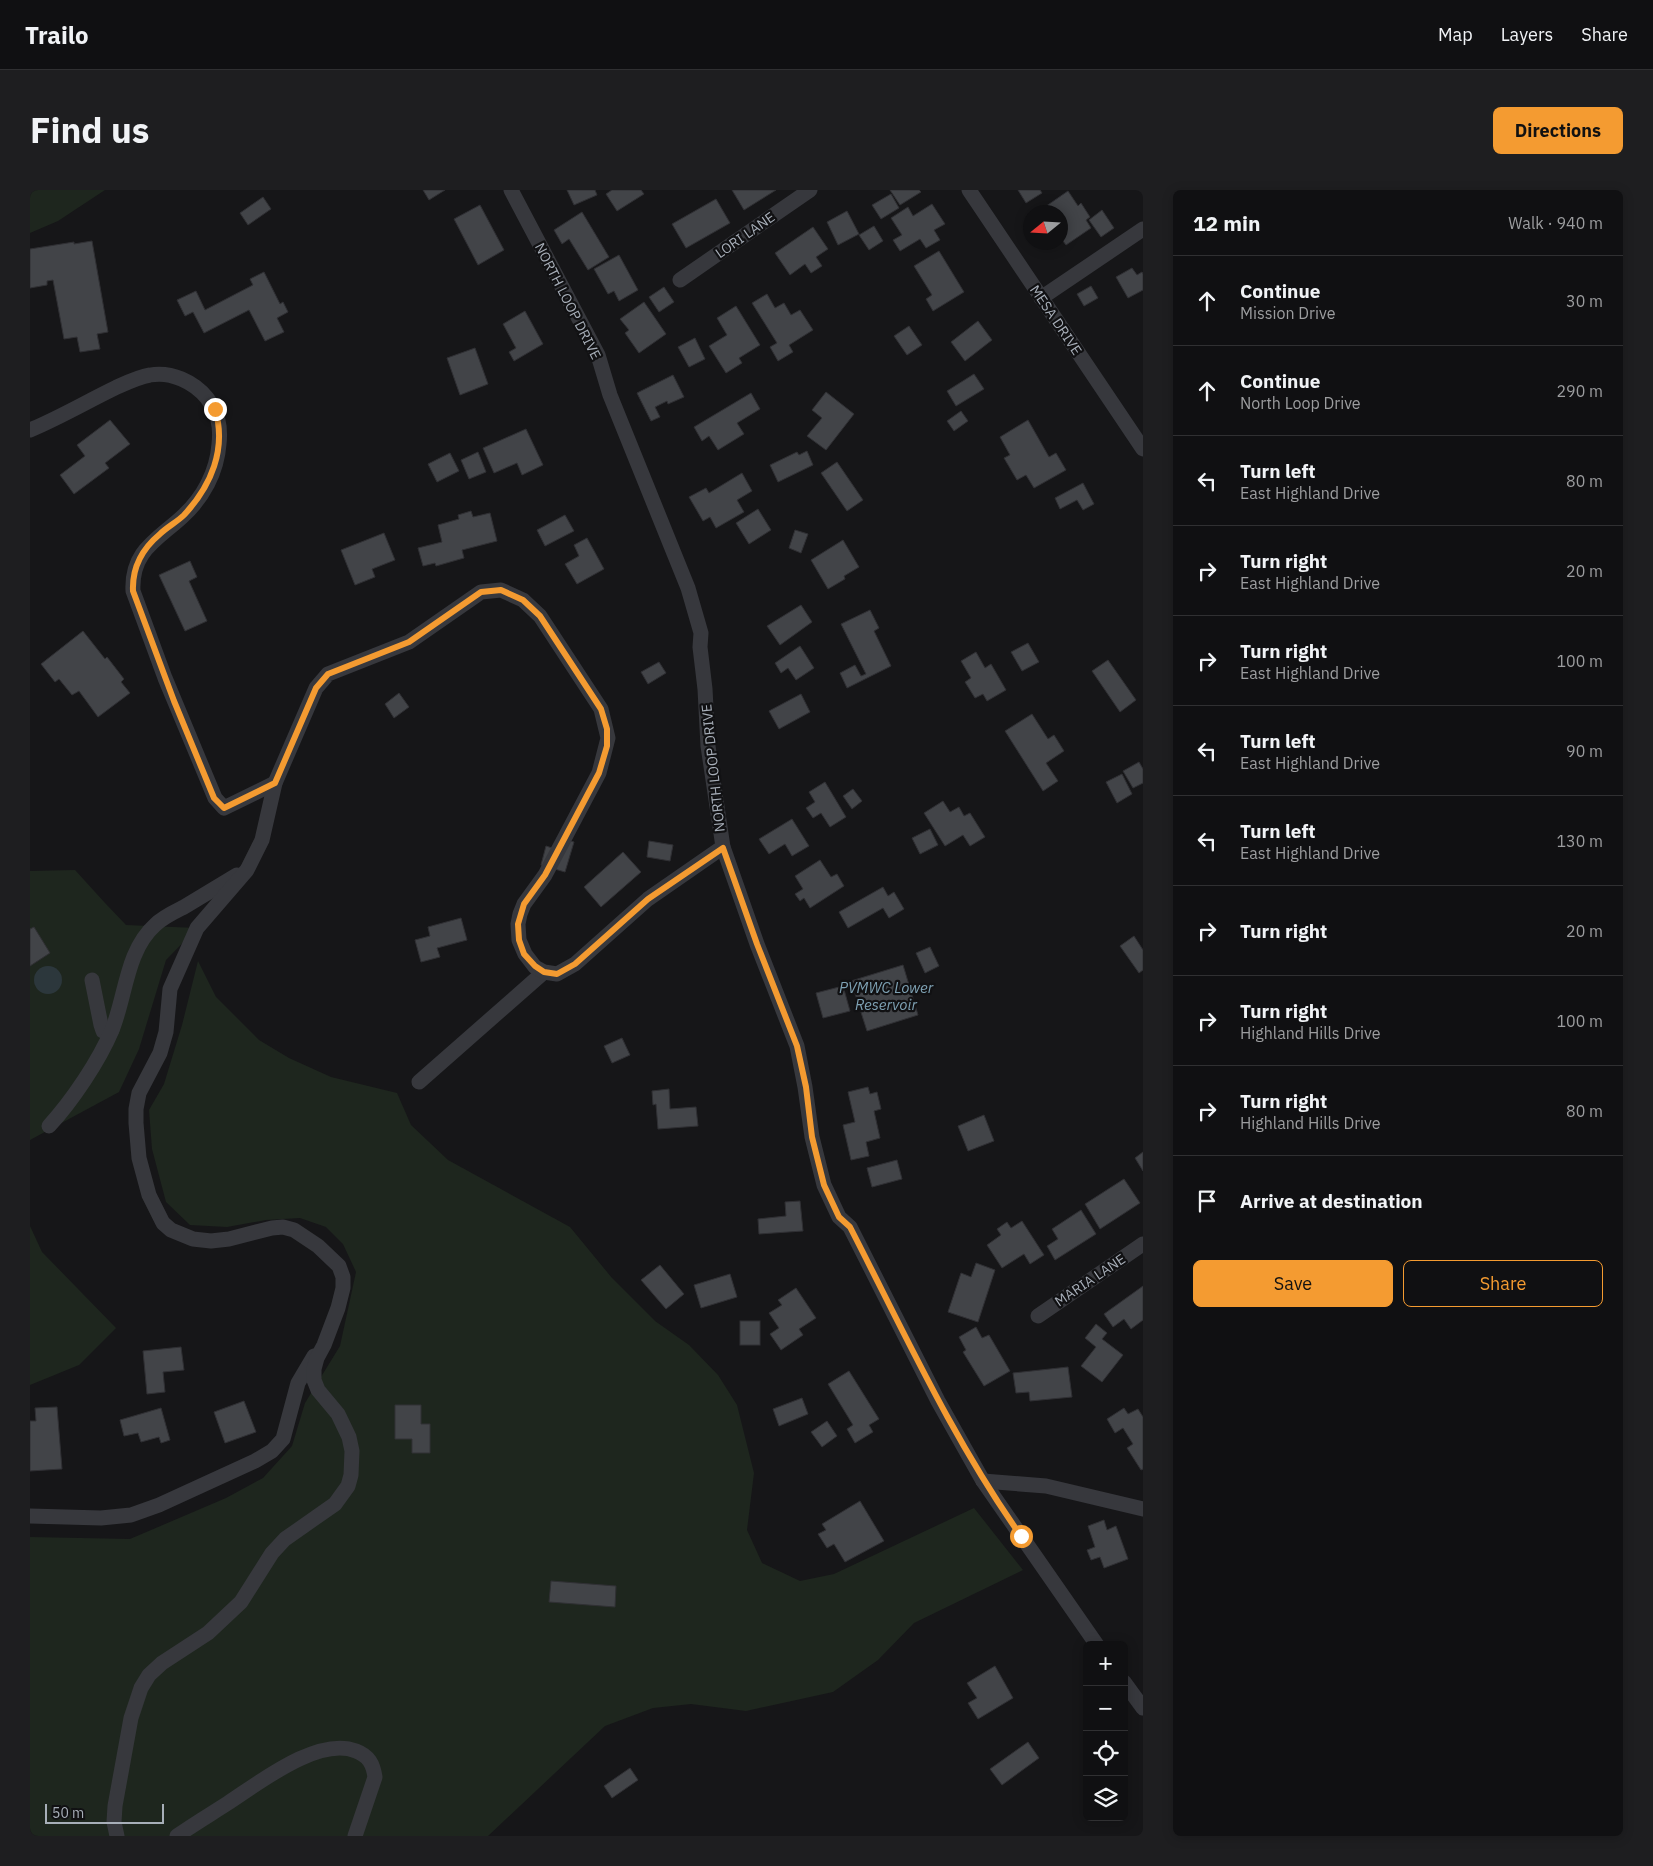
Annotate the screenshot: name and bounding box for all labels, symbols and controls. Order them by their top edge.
text: Trailo [25,19,89,51]
text: Map [1438,23,1473,46]
text: Layers [1501,23,1553,46]
text: Share [1581,23,1628,46]
text: Find us [30,107,149,153]
button: Directions [1493,107,1623,154]
north arrow [1023,205,1068,250]
street label: LORI LANE [712,208,778,262]
text: 12 min [1193,209,1260,237]
text: Walk · 940 m [1508,213,1603,233]
street label: NORTH LOOP DRIVE [531,240,605,362]
text: Continue [1240,279,1320,303]
street label: MESA DRIVE [1026,282,1086,358]
icon: ahead [1193,287,1221,315]
text: 30 m [1566,291,1603,311]
text: Mission Drive [1240,303,1335,323]
text: Continue [1240,369,1320,393]
icon: ahead [1193,377,1221,405]
text: 290 m [1556,381,1603,401]
text: North Loop Drive [1240,393,1361,413]
route end [204,398,227,421]
text: Turn left [1240,459,1316,483]
icon: left [1193,467,1221,495]
text: 80 m [1566,471,1603,491]
text: East Highland Drive [1240,483,1380,503]
text: Turn right [1240,549,1327,573]
icon: right [1193,557,1221,585]
text: 20 m [1566,561,1603,581]
text: East Highland Drive [1240,573,1380,593]
text: Turn right [1240,639,1327,663]
icon: right [1193,647,1221,675]
text: 100 m [1556,651,1603,671]
text: East Highland Drive [1240,663,1380,683]
street label: NORTH LOOP DRIVE [697,703,729,833]
text: Turn left [1240,729,1316,753]
icon: left [1193,737,1221,765]
text: 90 m [1566,741,1603,761]
text: East Highland Drive [1240,753,1380,773]
text: Turn left [1240,819,1316,843]
icon: left [1193,827,1221,855]
text: 130 m [1556,831,1603,851]
text: East Highland Drive [1240,843,1380,863]
icon: right [1193,917,1221,945]
text: Turn right [1240,919,1327,943]
text: 20 m [1566,921,1603,941]
water label: PVMWC Lower Reservoir [839,978,934,1014]
text: Turn right [1240,999,1327,1023]
icon: right [1193,1007,1221,1035]
text: 100 m [1556,1011,1603,1031]
text: Highland Hills Drive [1240,1023,1381,1043]
text: Turn right [1240,1089,1327,1113]
icon: right [1193,1097,1221,1125]
text: 80 m [1566,1101,1603,1121]
text: Highland Hills Drive [1240,1113,1381,1133]
icon: arrive [1193,1187,1221,1215]
text: Arrive at destination [1240,1189,1423,1213]
street label: MARIA LANE [1051,1250,1129,1310]
button: Save [1193,1260,1393,1307]
button: Share [1403,1260,1603,1307]
route start [1010,1525,1033,1548]
map controls [1083,1641,1128,1821]
button: + [1083,1641,1128,1686]
button: − [1083,1686,1128,1731]
button: locate [1083,1731,1128,1776]
button: layers [1083,1776,1128,1821]
scale bar [45,1801,164,1824]
text: 50 m [52,1804,84,1822]

